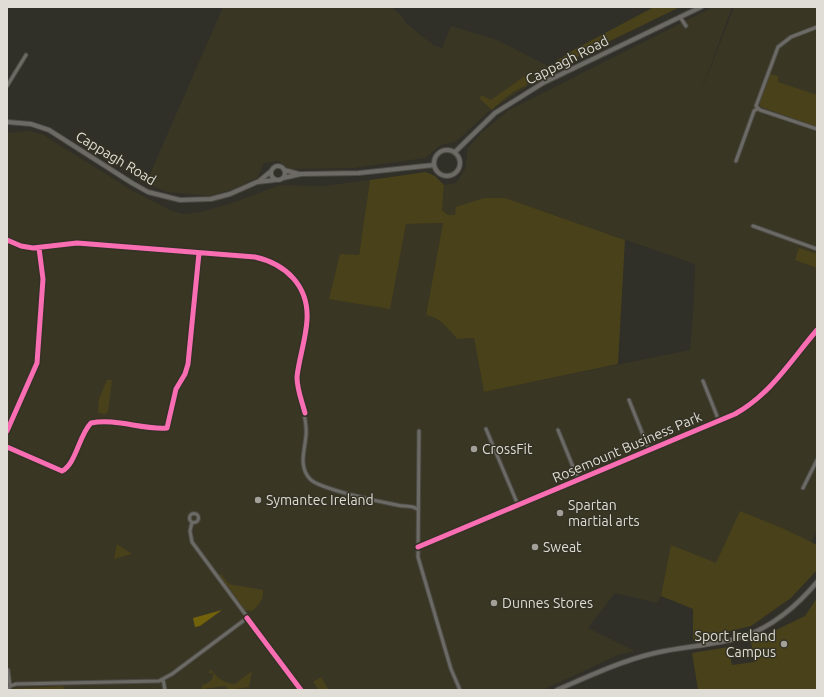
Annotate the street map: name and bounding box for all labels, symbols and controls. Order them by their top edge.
street label: Cappagh Road [523,32,611,88]
street label: Cappagh Road [73,128,159,188]
street label: Rosemount Business Park [550,408,704,486]
place label: CrossFit [482,441,533,457]
marker: CrossFit [469,444,479,454]
place label: Symantec Ireland [266,492,374,508]
marker: Symantec Ireland [253,495,263,505]
place label: Spartan martial arts [568,497,640,529]
marker: Spartan martial arts [555,508,565,518]
place label: Sweat [543,539,582,555]
marker: Sweat [530,542,540,552]
place label: Dunnes Stores [502,595,593,611]
marker: Dunnes Stores [489,598,499,608]
place label: Sport Ireland Campus [695,628,776,660]
marker: Sport Ireland Campus [779,639,789,649]

